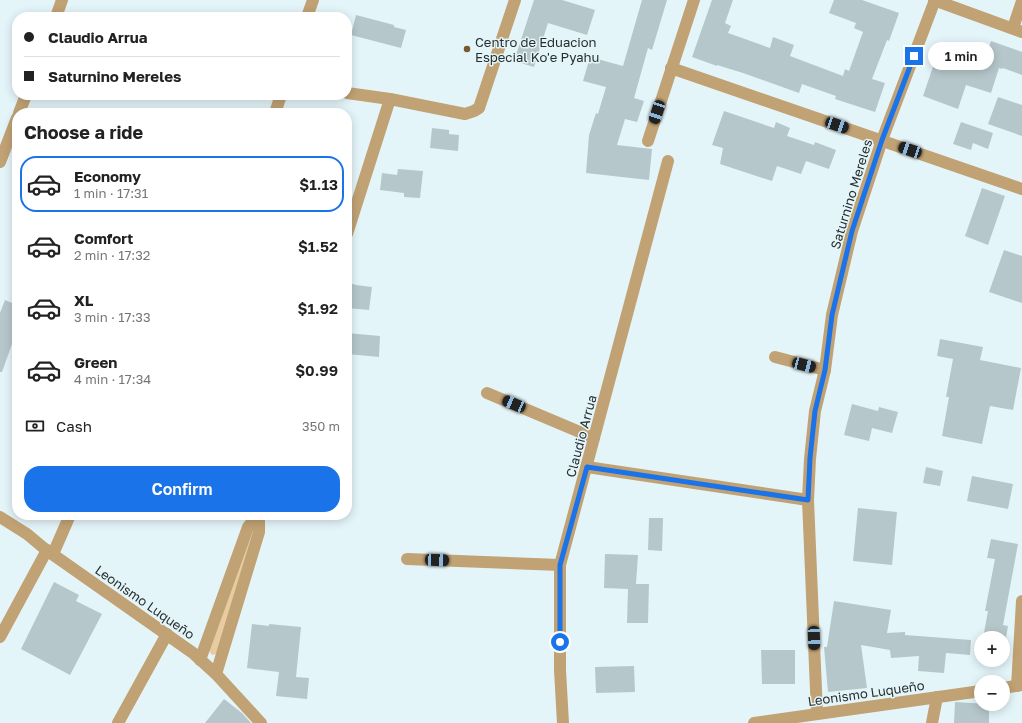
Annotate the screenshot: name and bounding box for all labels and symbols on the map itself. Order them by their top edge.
place label: Centro de Eduacion Especial Ko'e Pyahu [475,34,599,65]
callout: 1 min [928,42,994,70]
marker: Centro de Eduacion Especial Ko'e Pyahu [462,44,472,54]
route end [905,47,923,65]
car [648,99,666,125]
car [824,115,850,135]
street label: Saturnino Mereles [827,137,875,251]
car [897,140,923,160]
car [791,356,817,374]
street label: Claudio Arrua [562,393,600,479]
car [501,394,527,414]
car [425,554,449,566]
street label: Leonismo Luqueño [92,562,198,642]
car [808,626,820,650]
route start [551,633,569,651]
street label: Leonismo Luqueño [807,677,926,709]

